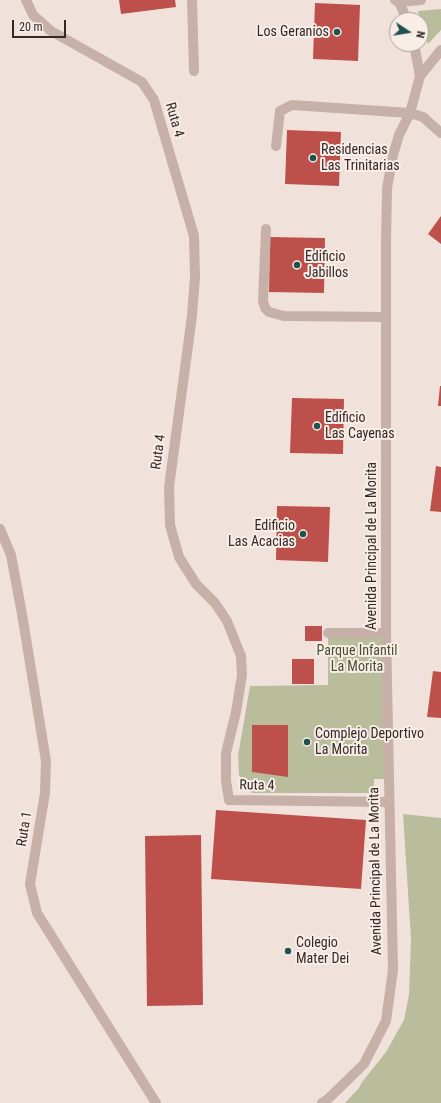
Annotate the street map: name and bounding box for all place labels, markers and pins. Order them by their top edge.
place label: Los Geranios [257,24,329,40]
marker: Los Geranios [332,27,342,37]
place label: Residencias Las Trinitarias [321,142,400,174]
marker: Residencias Las Trinitarias [308,153,318,163]
place label: Edificio Jabillos [305,249,348,282]
marker: Edificio Jabillos [292,260,302,270]
place label: Edificio Las Cayenas [325,410,395,442]
marker: Edificio Las Cayenas [312,421,322,431]
place label: Edificio Las Acacias [228,518,295,550]
marker: Edificio Las Acacias [298,529,308,539]
place label: Complejo Deportivo La Morita [315,726,424,758]
marker: Complejo Deportivo La Morita [302,737,312,747]
place label: Colegio Mater Dei [296,935,349,968]
marker: Colegio Mater Dei [283,946,293,956]

